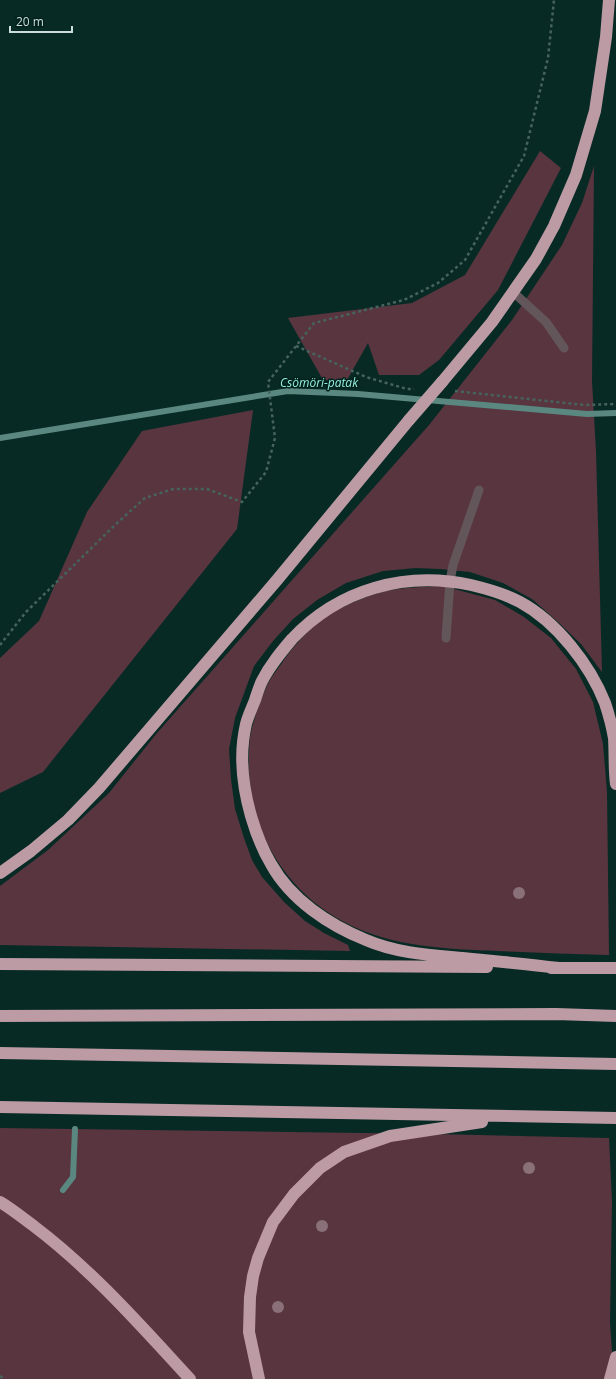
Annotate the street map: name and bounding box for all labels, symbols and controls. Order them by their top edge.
scale bar [10,8,72,34]
text: 20 m [16,13,44,30]
water label: Csömöri-patak [280,374,359,391]

